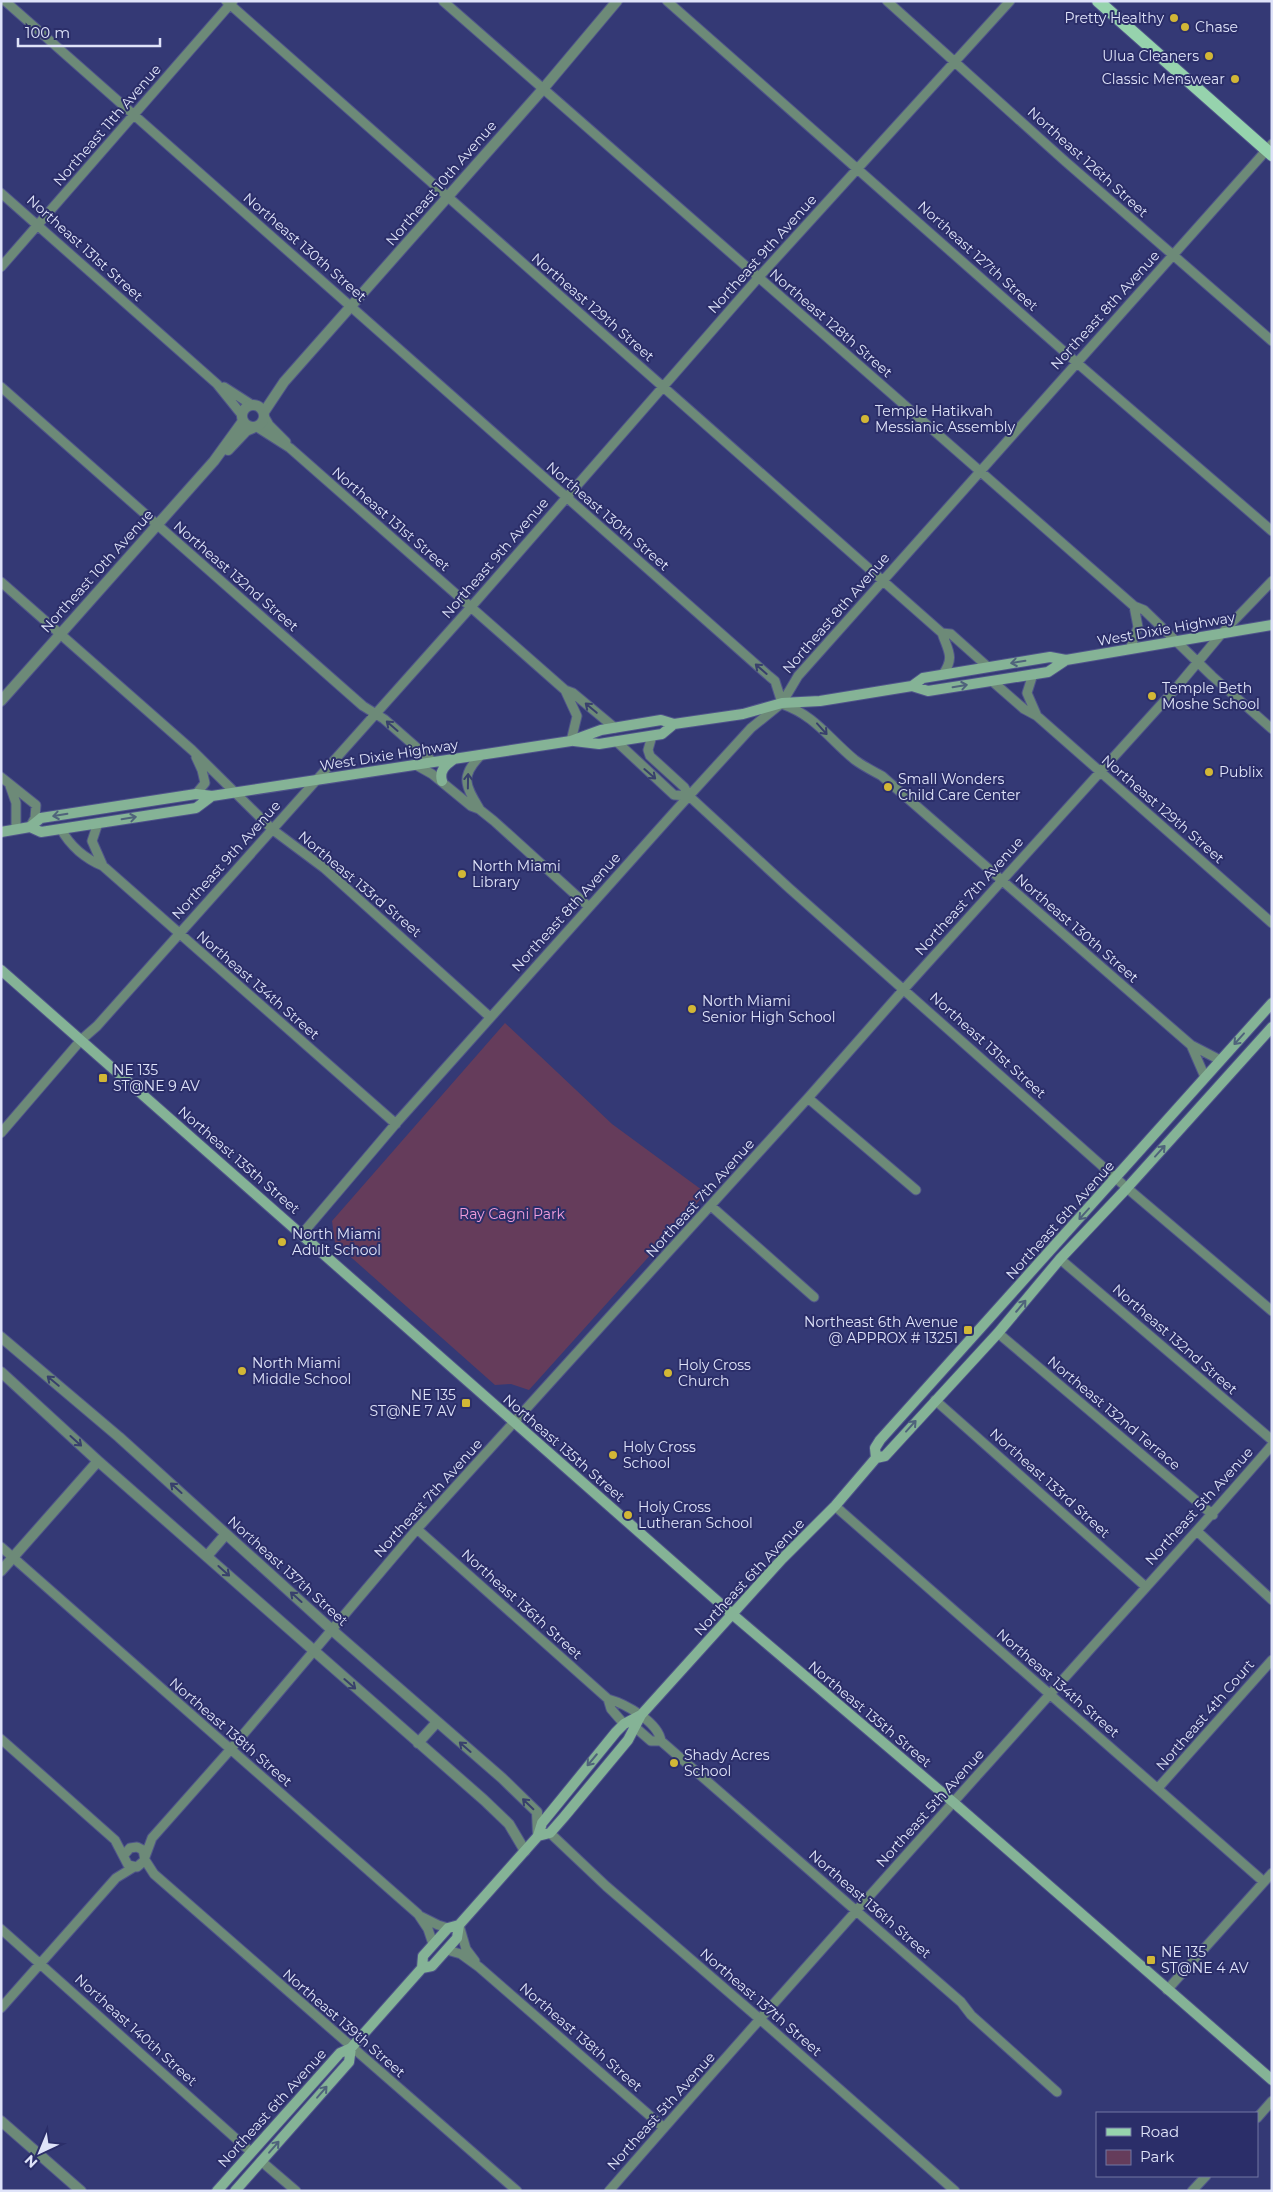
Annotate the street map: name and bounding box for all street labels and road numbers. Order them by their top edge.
street label: Northeast 11th Avenue [49,60,165,190]
street label: Northeast 126th Street [1024,103,1152,221]
street label: Northeast 10th Avenue [382,117,500,249]
street label: Northeast 130th Street [240,189,371,306]
street label: Northeast 131st Street [23,191,147,305]
street label: Northeast 9th Avenue [704,191,820,317]
street label: Northeast 127th Street [914,197,1042,315]
street label: Northeast 8th Avenue [1047,247,1163,373]
street label: Northeast 129th Street [528,249,658,365]
street label: Northeast 128th Street [766,265,896,381]
street label: Northeast 130th Street [543,458,674,575]
street label: Northeast 131st Street [328,463,454,575]
street label: Northeast 9th Avenue [438,494,552,622]
street label: Northeast 10th Avenue [37,506,157,636]
street label: Northeast 132nd Street [170,517,302,635]
street label: Northeast 8th Avenue [779,549,893,677]
street label: West Dixie Highway [1096,608,1237,650]
street label: West Dixie Highway [319,735,460,775]
street label: Northeast 129th Street [1098,751,1228,867]
street label: Northeast 9th Avenue [168,797,284,923]
street label: Northeast 133rd Street [295,827,426,941]
street label: Northeast 7th Avenue [911,833,1027,959]
street label: Northeast 8th Avenue [508,849,624,975]
street label: Northeast 130th Street [1012,870,1143,987]
street label: Northeast 134th Street [193,927,323,1044]
street label: Northeast 131st Street [926,988,1050,1102]
street label: Northeast 135th Street [174,1102,304,1218]
street label: Northeast 7th Avenue [642,1135,758,1261]
street label: Northeast 6th Avenue [1002,1157,1118,1283]
street label: Northeast 132nd Street [1109,1280,1241,1398]
street label: Northeast 132nd Terrace [1044,1352,1184,1474]
street label: Northeast 135th Street [499,1390,629,1506]
street label: Northeast 133rd Street [986,1424,1114,1542]
street label: Northeast 7th Avenue [370,1435,486,1561]
street label: Northeast 5th Avenue [1141,1443,1257,1569]
street label: Northeast 137th Street [224,1512,352,1630]
street label: Northeast 6th Avenue [690,1515,808,1639]
street label: Northeast 136th Street [458,1545,586,1663]
street label: Northeast 134th Street [993,1625,1123,1742]
street label: Northeast 4th Court [1152,1656,1258,1774]
street label: Northeast 135th Street [805,1657,936,1771]
street label: Northeast 138th Street [166,1674,296,1790]
street label: Northeast 5th Avenue [872,1745,988,1871]
street label: Northeast 136th Street [805,1846,935,1962]
street label: Northeast 137th Street [696,1944,826,2060]
street label: Northeast 139th Street [279,1965,409,2081]
street label: Northeast 140th Street [71,1970,201,2090]
street label: Northeast 138th Street [516,1979,646,2095]
street label: Northeast 6th Avenue [214,2045,330,2171]
street label: Northeast 5th Avenue [603,2048,719,2174]

